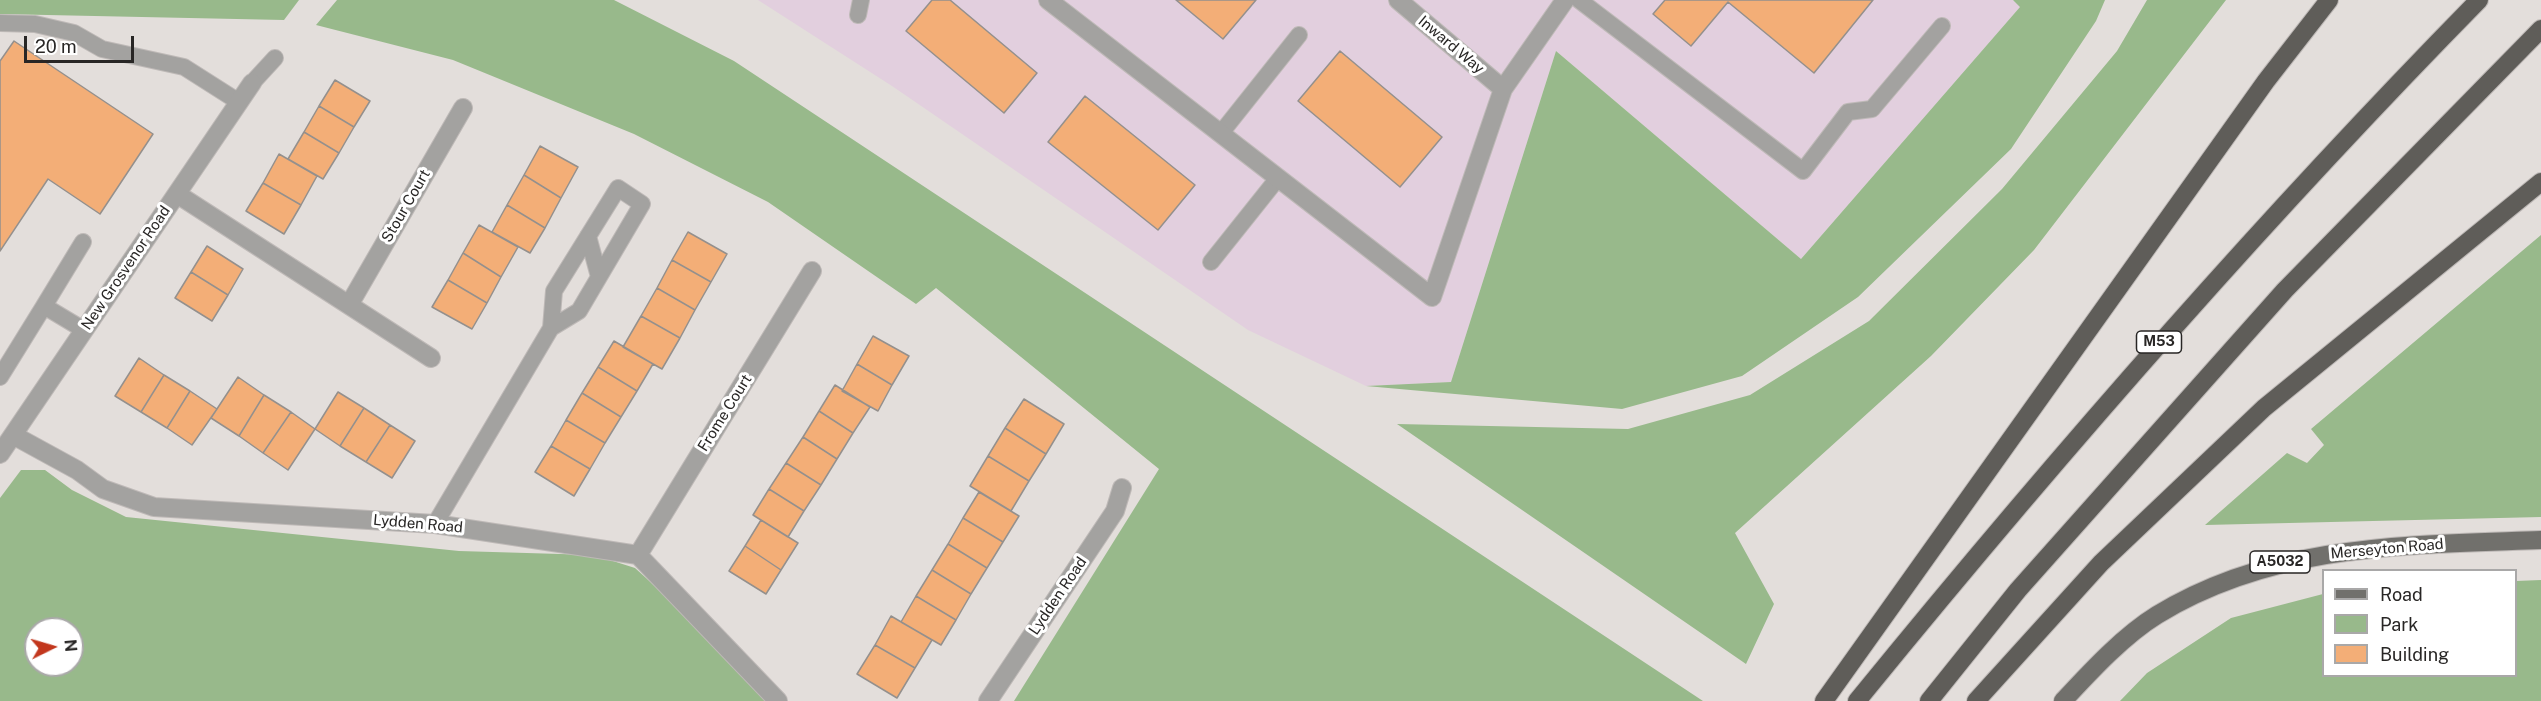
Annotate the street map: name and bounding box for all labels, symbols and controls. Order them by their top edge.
street label: Inward Way [1414,12,1488,78]
scale bar [27,24,136,62]
text: 20 m [35,36,77,57]
street label: Stour Court [378,166,434,246]
street label: New Grosvenor Road [78,203,174,333]
road number: M53 [2136,331,2182,353]
street label: Frome Court [694,371,756,455]
street label: Lydden Road [372,511,464,537]
street label: Merseyton Road [2330,535,2444,563]
road number: A5032 [2250,551,2310,573]
street label: Lydden Road [1025,554,1091,638]
legend [2322,569,2517,677]
text: Road [2380,584,2423,605]
text: Park [2380,614,2418,635]
north arrow [24,617,84,677]
text: N [60,638,80,653]
text: Building [2380,644,2449,665]

